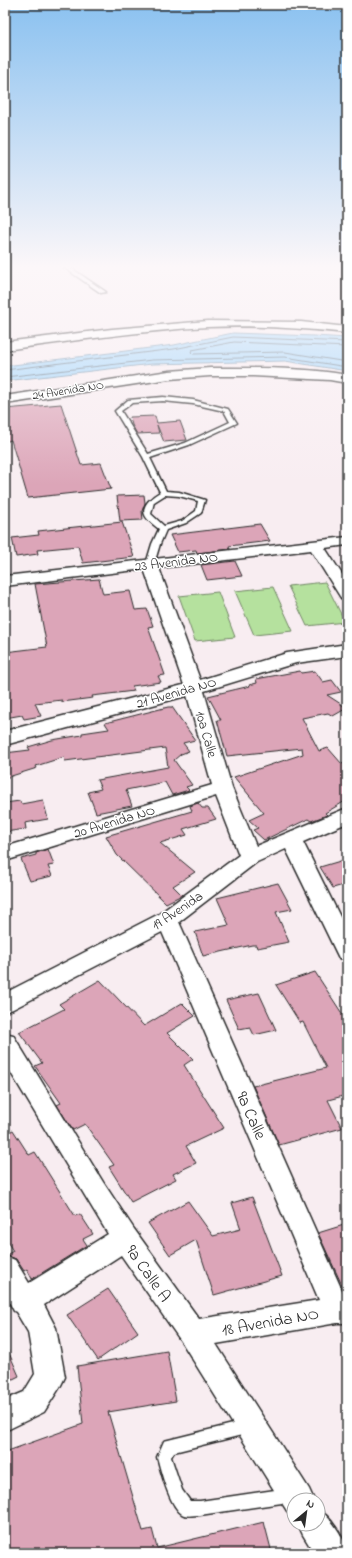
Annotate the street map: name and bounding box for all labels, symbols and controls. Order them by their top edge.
street label: 24 Avenida NO [31,376,105,406]
street label: 23 Avenida NO [133,547,219,578]
street label: 21 Avenida NO [134,672,219,715]
street label: 10a Calle [189,709,222,761]
street label: 20 Avenida NO [71,800,158,845]
street label: 19 Avenida [148,886,208,936]
street label: 9a Calle [229,1088,272,1144]
street label: 9a Calle A [119,1240,177,1308]
street label: 18 Avenida NO [220,1302,321,1343]
north arrow [286,1492,326,1532]
text: N [303,1495,317,1513]

